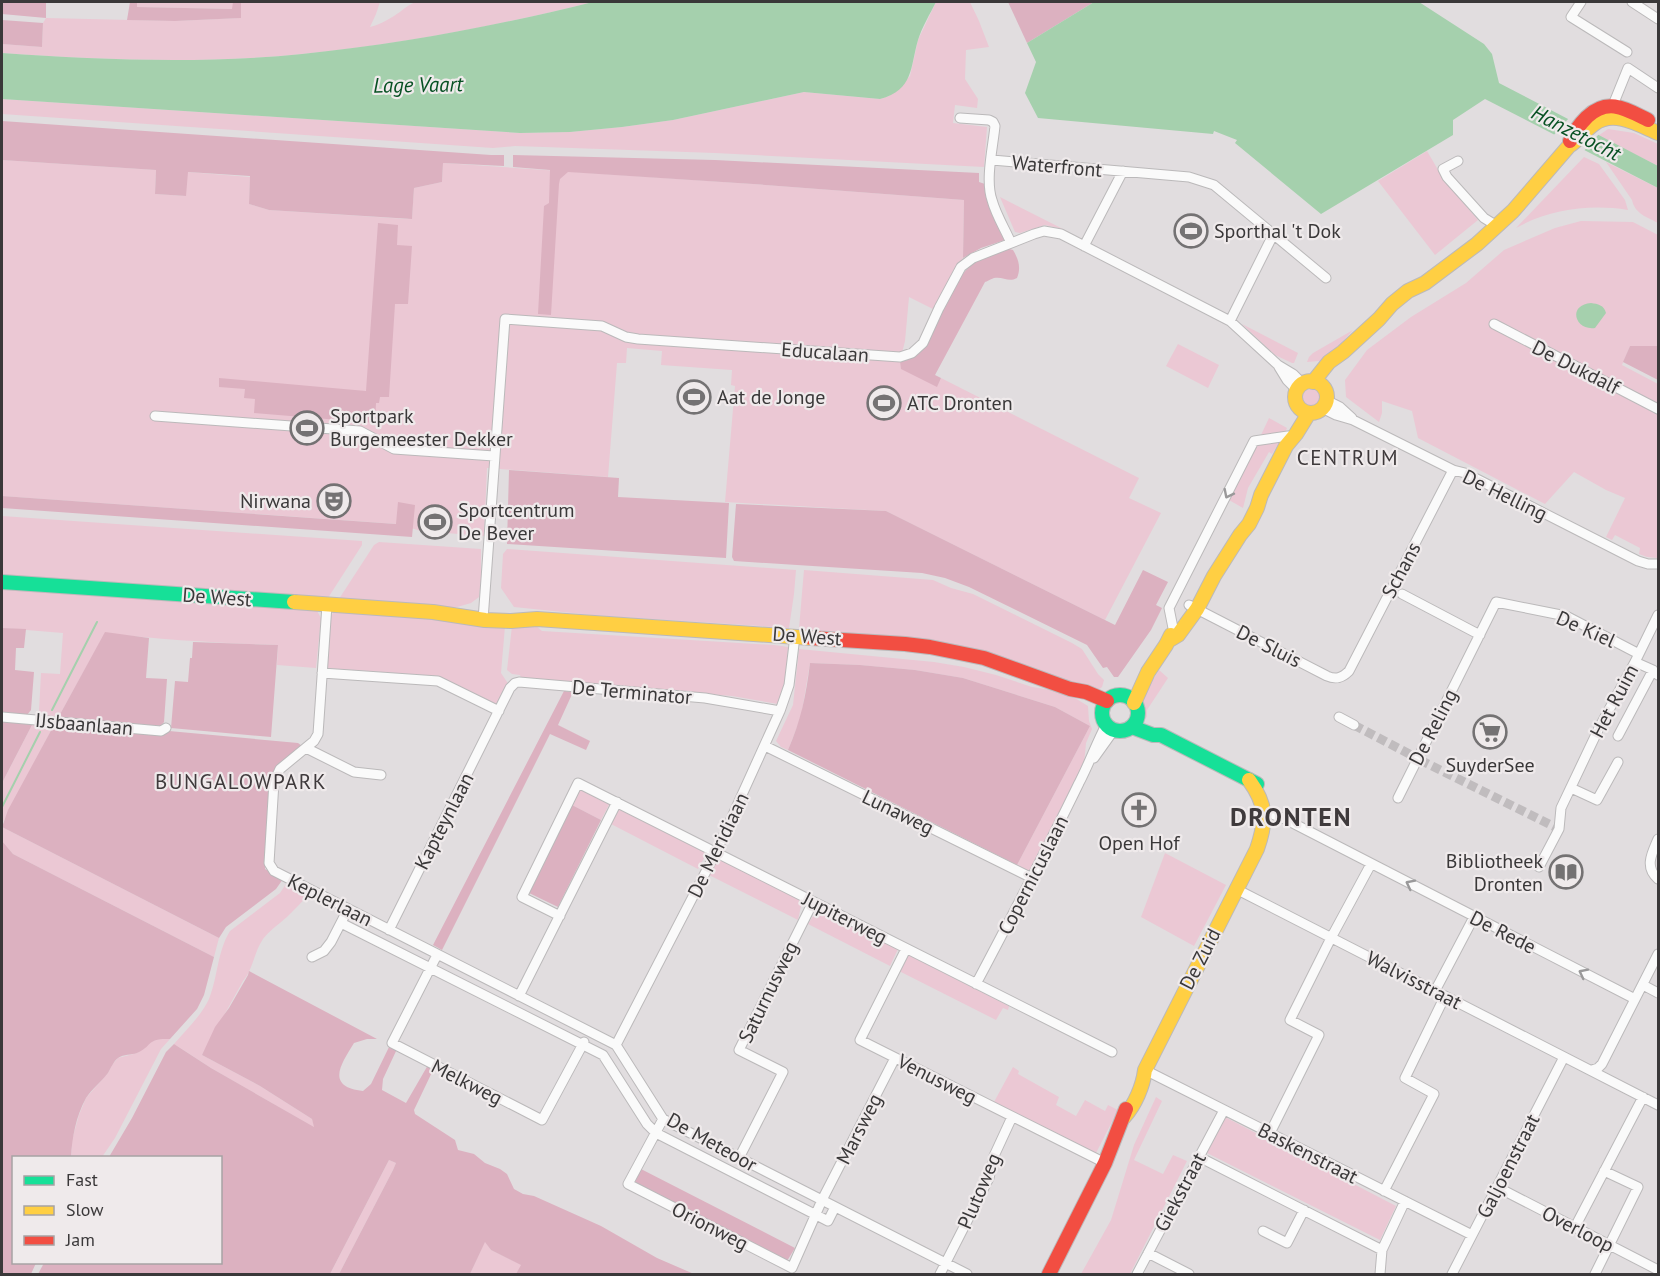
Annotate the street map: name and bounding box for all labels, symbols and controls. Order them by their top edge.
water label: Lage Vaart [373,70,464,99]
water label: Hanzetocht [1527,99,1627,167]
street label: Waterfront [1011,149,1104,183]
sports icon: Sporthal 't Dok [1173,213,1209,249]
place label: Sporthal 't Dok [1214,218,1341,244]
street label: De Dukdalf [1528,334,1626,401]
street label: Educalaan [780,336,870,368]
sports icon: Aat de Jonge [676,379,712,415]
place label: Aat de Jonge [717,384,825,410]
sports icon: ATC Dronten [866,385,902,421]
place label: ATC Dronten [907,390,1013,416]
place label: Sportpark Burgemeester Dekker [330,403,513,452]
sports icon: Sportpark Burgemeester Dekker [289,410,325,446]
district label: CENTRUM [1297,444,1399,471]
street label: De Helling [1458,463,1552,527]
theatre icon: Nirwana [316,483,352,519]
one-way arrow [1224,487,1235,498]
place label: Nirwana [240,488,311,514]
place label: Sportcentrum De Bever [458,497,574,546]
sports icon: Sportcentrum De Bever [417,504,453,540]
street label: Schans [1375,537,1427,603]
street label: De West [182,582,253,612]
street label: De Kiel [1552,604,1620,654]
street label: De Sluis [1232,619,1306,673]
street label: De West [772,621,843,651]
street label: Het Ruim [1584,660,1644,742]
street label: De Terminator [571,674,693,710]
street label: De Reling [1403,684,1463,770]
street label: IJsbaanlaan [34,707,134,741]
supermarket icon: SuyderSee [1472,714,1508,750]
place label: SuyderSee [1445,752,1535,778]
district label: BUNGALOWPARK [155,768,327,795]
street label: Kapteynlaan [408,768,480,874]
street label: Lunaweg [858,783,938,841]
street label: De Meridiaan [681,788,755,902]
church icon: Open Hof [1121,792,1157,828]
district label: DRONTEN [1230,800,1352,833]
street label: Copernicuslaan [992,811,1074,939]
place label: Open Hof [1098,830,1181,856]
place label: Bibliotheek Dronten [1446,848,1543,897]
library icon: Bibliotheek Dronten [1548,854,1584,890]
street label: Keplerlaan [283,868,377,932]
one-way arrow [1405,880,1416,891]
street label: Jupiterweg [797,885,892,950]
street label: De Rede [1466,904,1540,960]
street label: De Zuid [1174,924,1226,994]
street label: Saturnusweg [732,937,804,1047]
street label: Walvisstraat [1362,945,1466,1015]
one-way arrow [1579,968,1590,980]
street label: Venusweg [892,1048,981,1110]
street label: Melkweg [427,1053,507,1111]
street label: Marsweg [830,1089,888,1169]
street label: De Meteoor [662,1107,762,1178]
street label: Galjoenstraat [1471,1109,1546,1223]
street label: Baskenstraat [1253,1117,1363,1189]
street label: Giekstraat [1148,1148,1212,1236]
street label: Plutoweg [951,1149,1007,1233]
legend [12,1156,222,1264]
text: Fast [66,1168,98,1191]
street label: Orionweg [667,1196,753,1256]
text: Slow [66,1198,104,1221]
street label: Overloop [1537,1200,1619,1258]
text: Jam [65,1228,95,1251]

